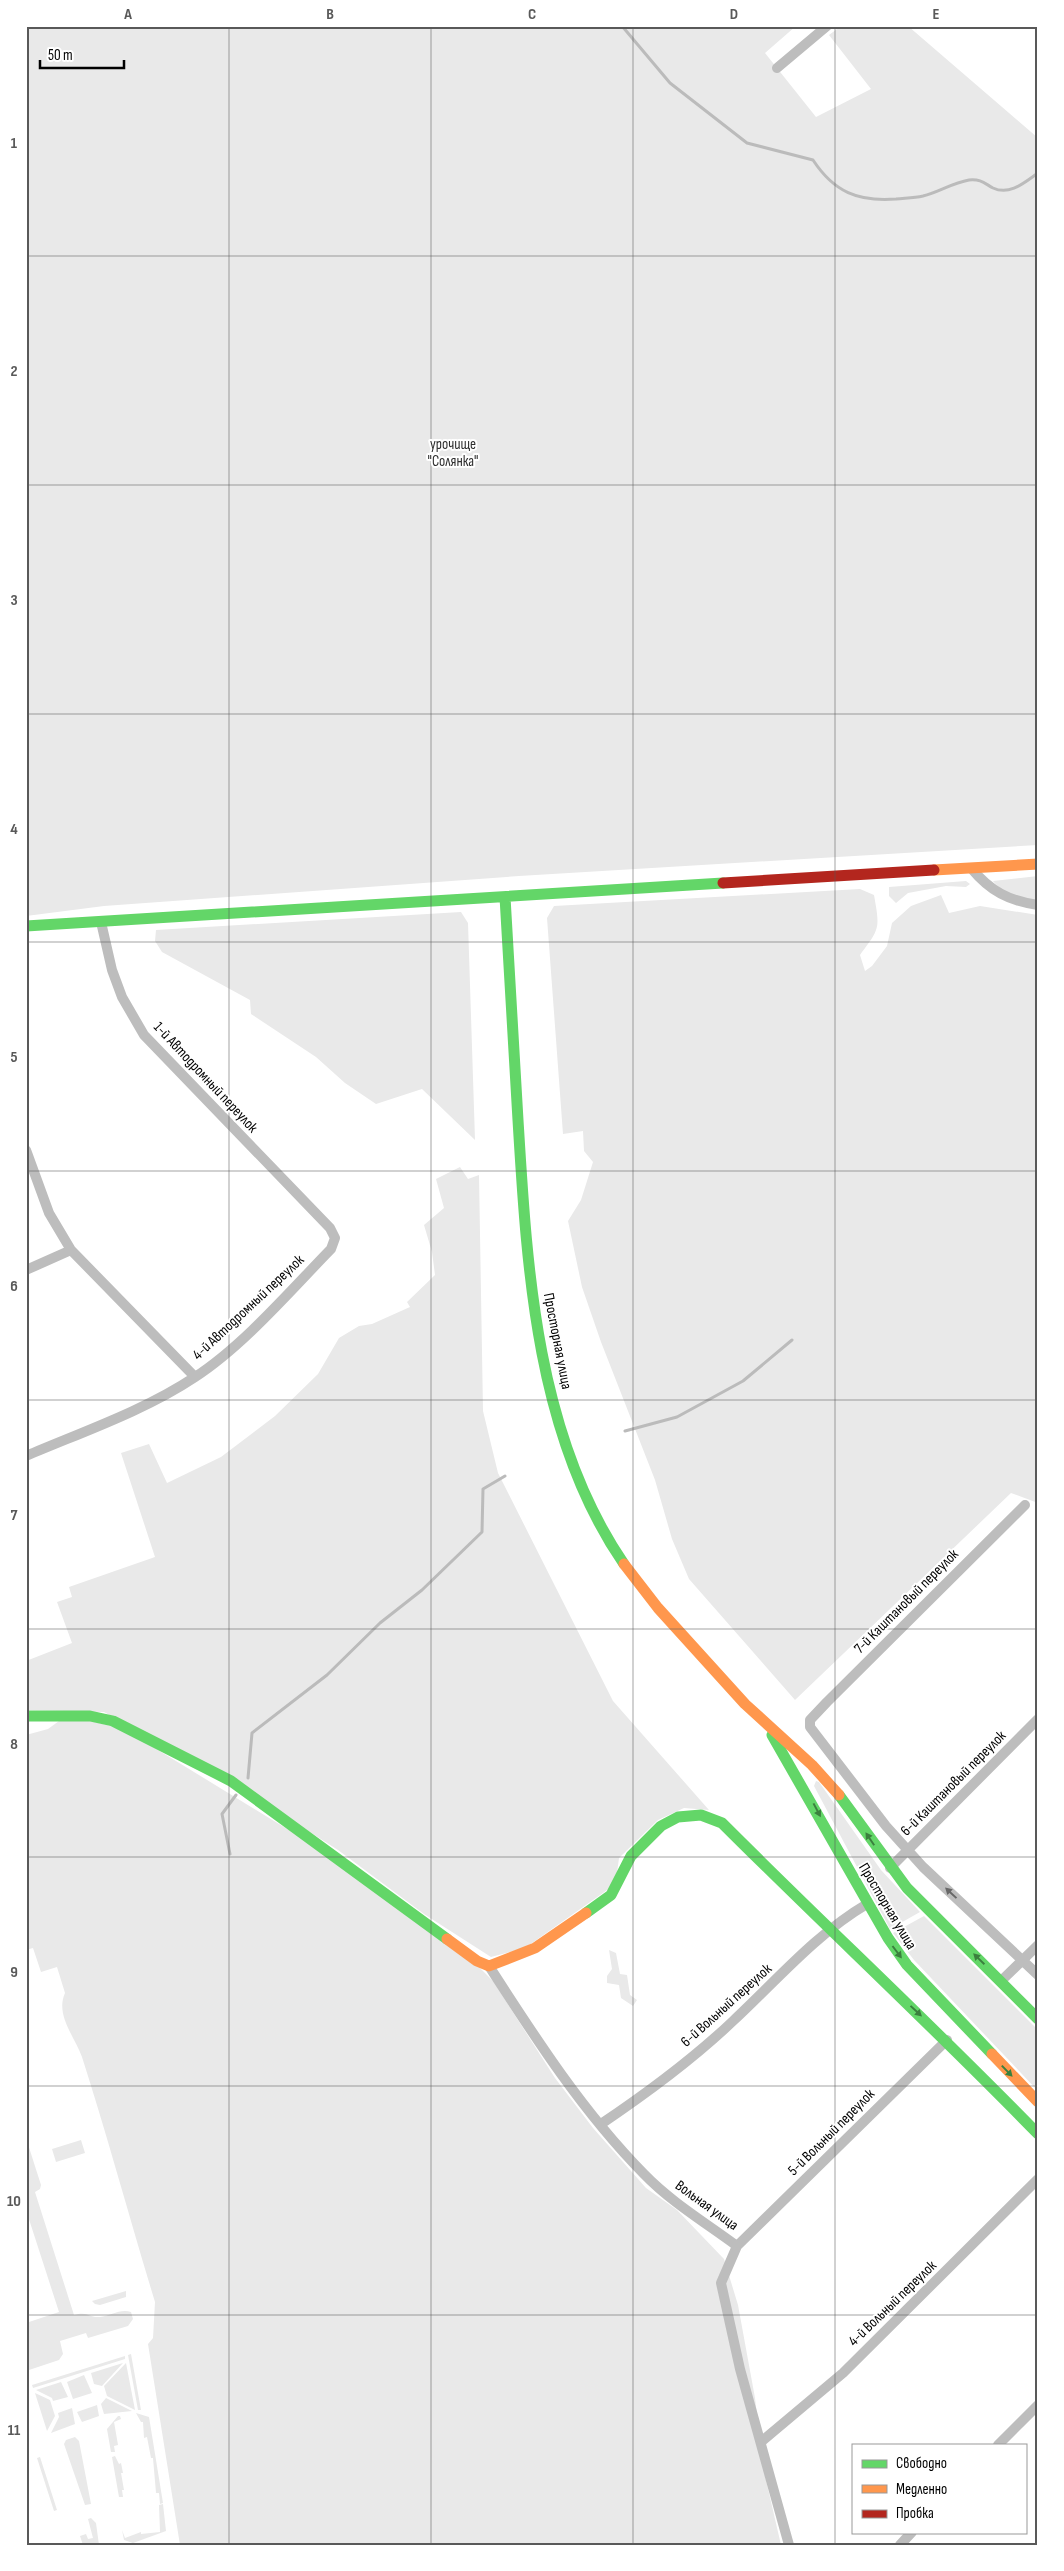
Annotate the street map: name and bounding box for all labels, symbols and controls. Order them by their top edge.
text: A [123,5,132,24]
text: B [326,5,334,24]
text: C [528,5,536,24]
text: D [730,5,738,24]
text: E [933,5,940,24]
scale bar [40,38,124,70]
text: 50 m [48,46,73,65]
text: 1 [11,134,18,153]
text: 2 [10,362,18,381]
park label: урочище "Солянка" [428,435,478,471]
text: 3 [10,591,18,610]
text: 4 [10,820,18,839]
street label: 1-й Автодромный переулок [149,1018,262,1137]
text: 5 [10,1048,18,1067]
street label: 4-й Автодромный переулок [189,1250,308,1364]
text: 6 [10,1277,18,1296]
street label: Просторная улица [539,1291,576,1391]
text: 7 [11,1506,18,1525]
street label: 7-й Каштановый переулок [850,1545,963,1658]
street label: 6-й Каштановый переулок [897,1726,1010,1840]
text: 8 [10,1735,18,1754]
one-way arrow [813,1803,821,1817]
one-way arrow [866,1832,875,1846]
street label: Просторная улица [854,1860,921,1953]
one-way arrow [946,1887,958,1899]
one-way arrow [892,1945,902,1959]
one-way arrow [973,1953,985,1965]
street label: 6-й Вольный переулок [677,1959,776,2051]
text: 9 [10,1963,18,1982]
one-way arrow [909,2005,921,2017]
one-way arrow [1001,2064,1013,2076]
street label: 5-й Вольный переулок [784,2085,879,2180]
street label: Вольная улица [671,2176,742,2235]
text: 10 [7,2192,21,2211]
street label: 4-й Вольный переулок [844,2256,941,2350]
text: 11 [8,2421,21,2440]
legend [852,2444,1026,2534]
text: Свободно [896,2454,947,2473]
text: Медленно [896,2480,947,2499]
text: Пробка [896,2504,934,2523]

